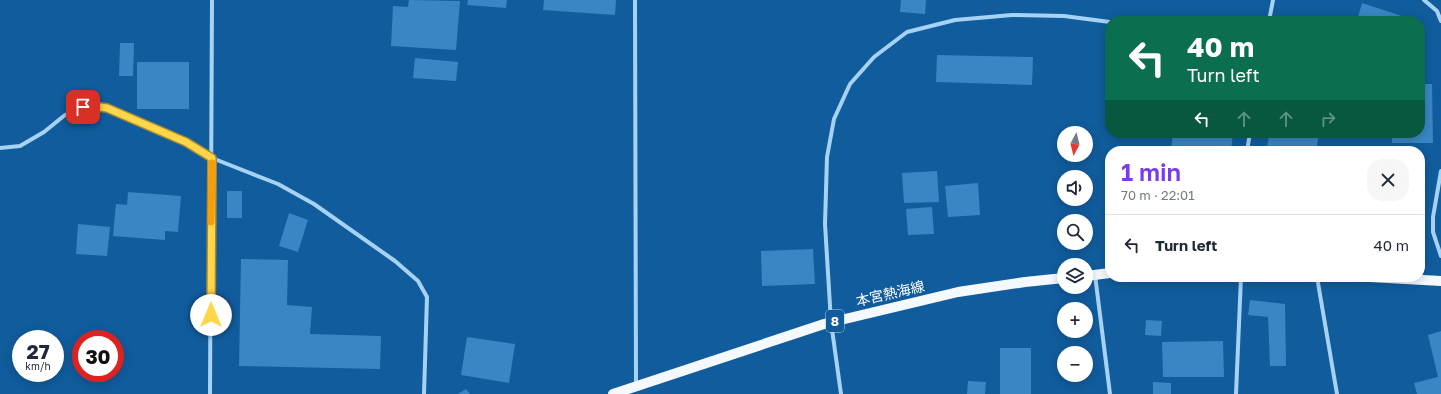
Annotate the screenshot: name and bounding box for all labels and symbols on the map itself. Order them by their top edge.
pin [66,90,100,124]
north arrow [1057,126,1093,162]
street label: 本宮熱海線 [854,277,926,309]
position arrow [190,294,232,336]
road number: 8 [826,310,844,332]
speed limit sign: 30 [72,330,124,382]

